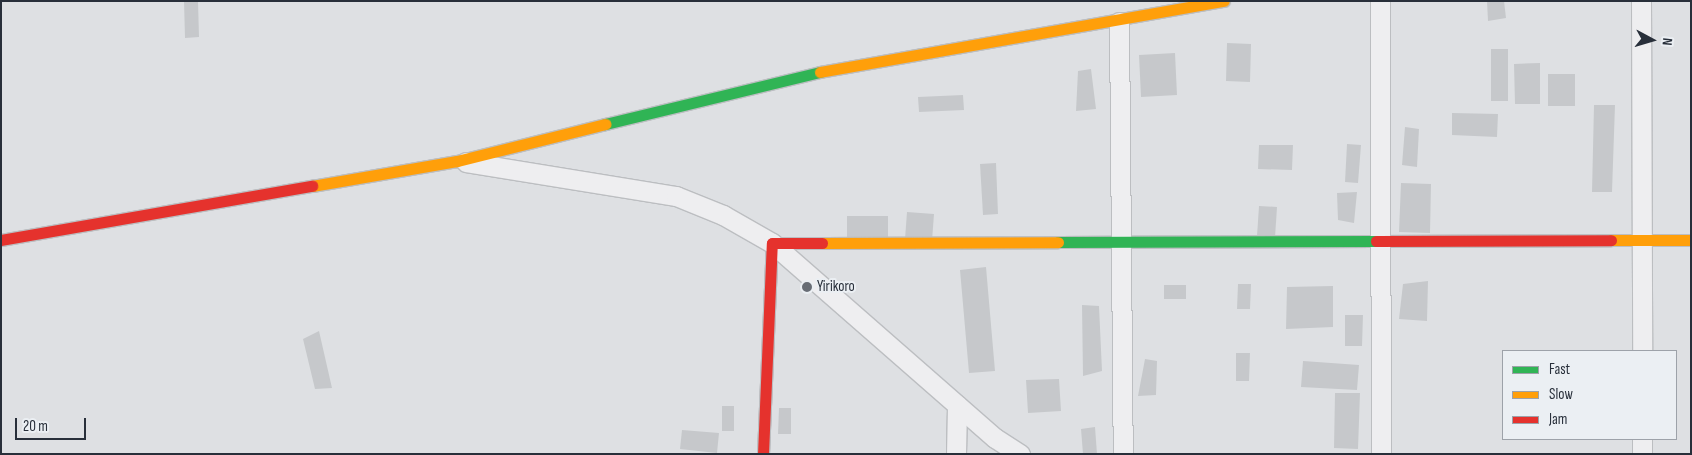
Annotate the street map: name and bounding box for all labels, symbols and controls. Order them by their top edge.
north arrow [1627,15,1677,65]
text: N [1659,37,1676,46]
place label: Yirikoro [817,278,855,296]
marker: Yirikoro [801,281,813,293]
legend [1502,350,1677,440]
text: Fast [1549,360,1570,379]
text: Slow [1549,385,1573,404]
scale bar [18,408,89,440]
text: Jam [1549,410,1567,429]
text: 20 m [23,417,48,436]

